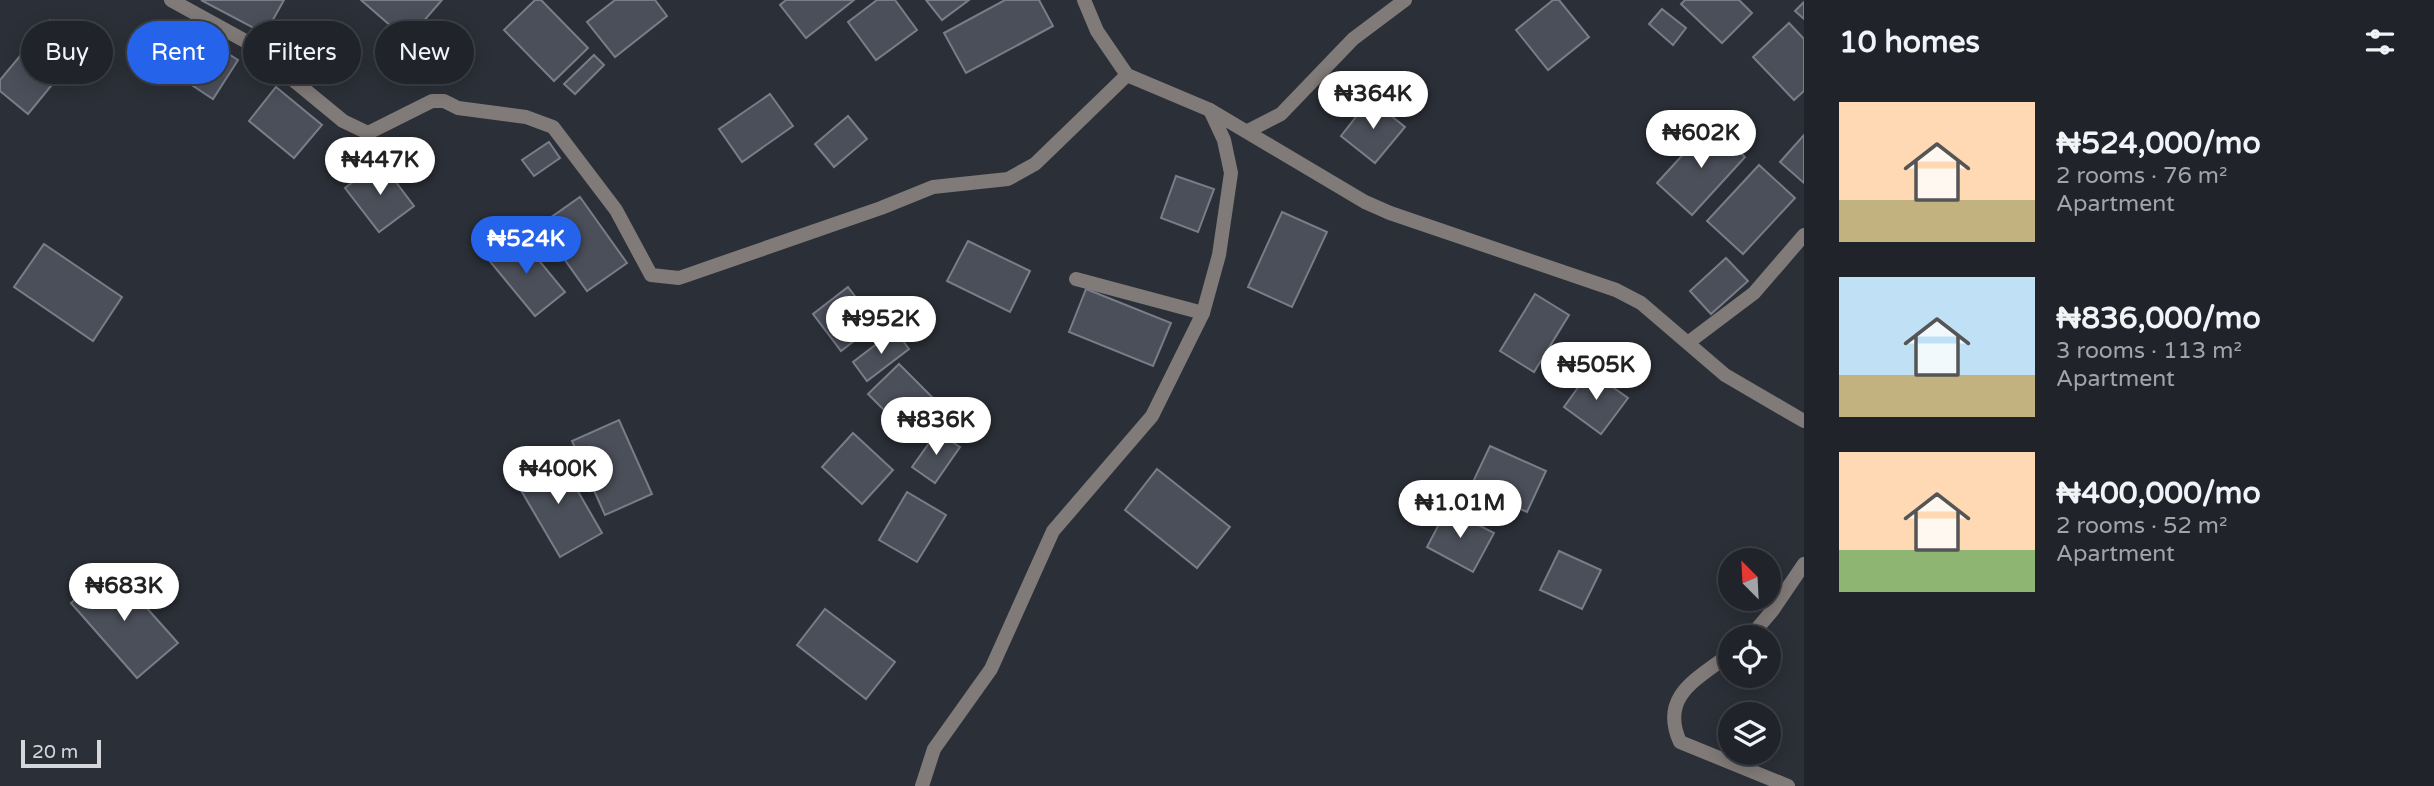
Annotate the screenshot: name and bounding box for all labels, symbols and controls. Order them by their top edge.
chip: Buy [21,21,113,84]
chip: Rent [127,21,229,84]
chip: Filters [243,21,361,84]
chip: New [375,21,474,84]
icon: filters [2361,23,2399,61]
text: 10 homes [1839,24,1980,61]
pin: ₦364K [1324,72,1422,131]
text: ₦364K [1334,80,1412,108]
pin: ₦602K [1652,110,1750,170]
text: ₦602K [1662,119,1740,147]
text: ₦524,000/mo [2056,125,2261,162]
icon: home [1895,130,1979,214]
pin: ₦447K [331,138,429,197]
text: ₦447K [341,146,419,174]
text: 2 rooms · 76 m² [2056,162,2227,190]
text: Apartment [2056,190,2175,218]
pin: ₦524K [477,216,575,276]
text: ₦524K [487,225,565,253]
pin: ₦952K [832,296,930,356]
text: ₦836,000/mo [2056,300,2261,337]
text: ₦952K [842,305,920,333]
icon: home [1895,305,1979,389]
text: 3 rooms · 113 m² [2056,337,2242,365]
pin: ₦505K [1547,342,1645,402]
text: ₦505K [1557,351,1635,379]
text: Apartment [2056,365,2175,393]
pin: ₦836K [887,398,985,457]
text: ₦836K [897,406,975,434]
pin: ₦400K [509,447,607,506]
text: ₦400K [519,455,597,483]
text: ₦400,000/mo [2056,475,2261,512]
pin: ₦1.01M [1403,480,1517,540]
icon: home [1895,480,1979,564]
text: ₦1.01M [1415,489,1505,517]
text: 2 rooms · 52 m² [2056,512,2227,540]
text: Apartment [2056,540,2175,568]
north arrow [1718,548,1782,611]
map controls [1718,548,1781,765]
pin: ₦683K [75,564,173,623]
text: ₦683K [85,572,163,600]
button: locate [1718,625,1781,688]
button: layers [1718,702,1781,765]
scale bar [21,737,102,769]
text: 20 m [32,741,78,763]

